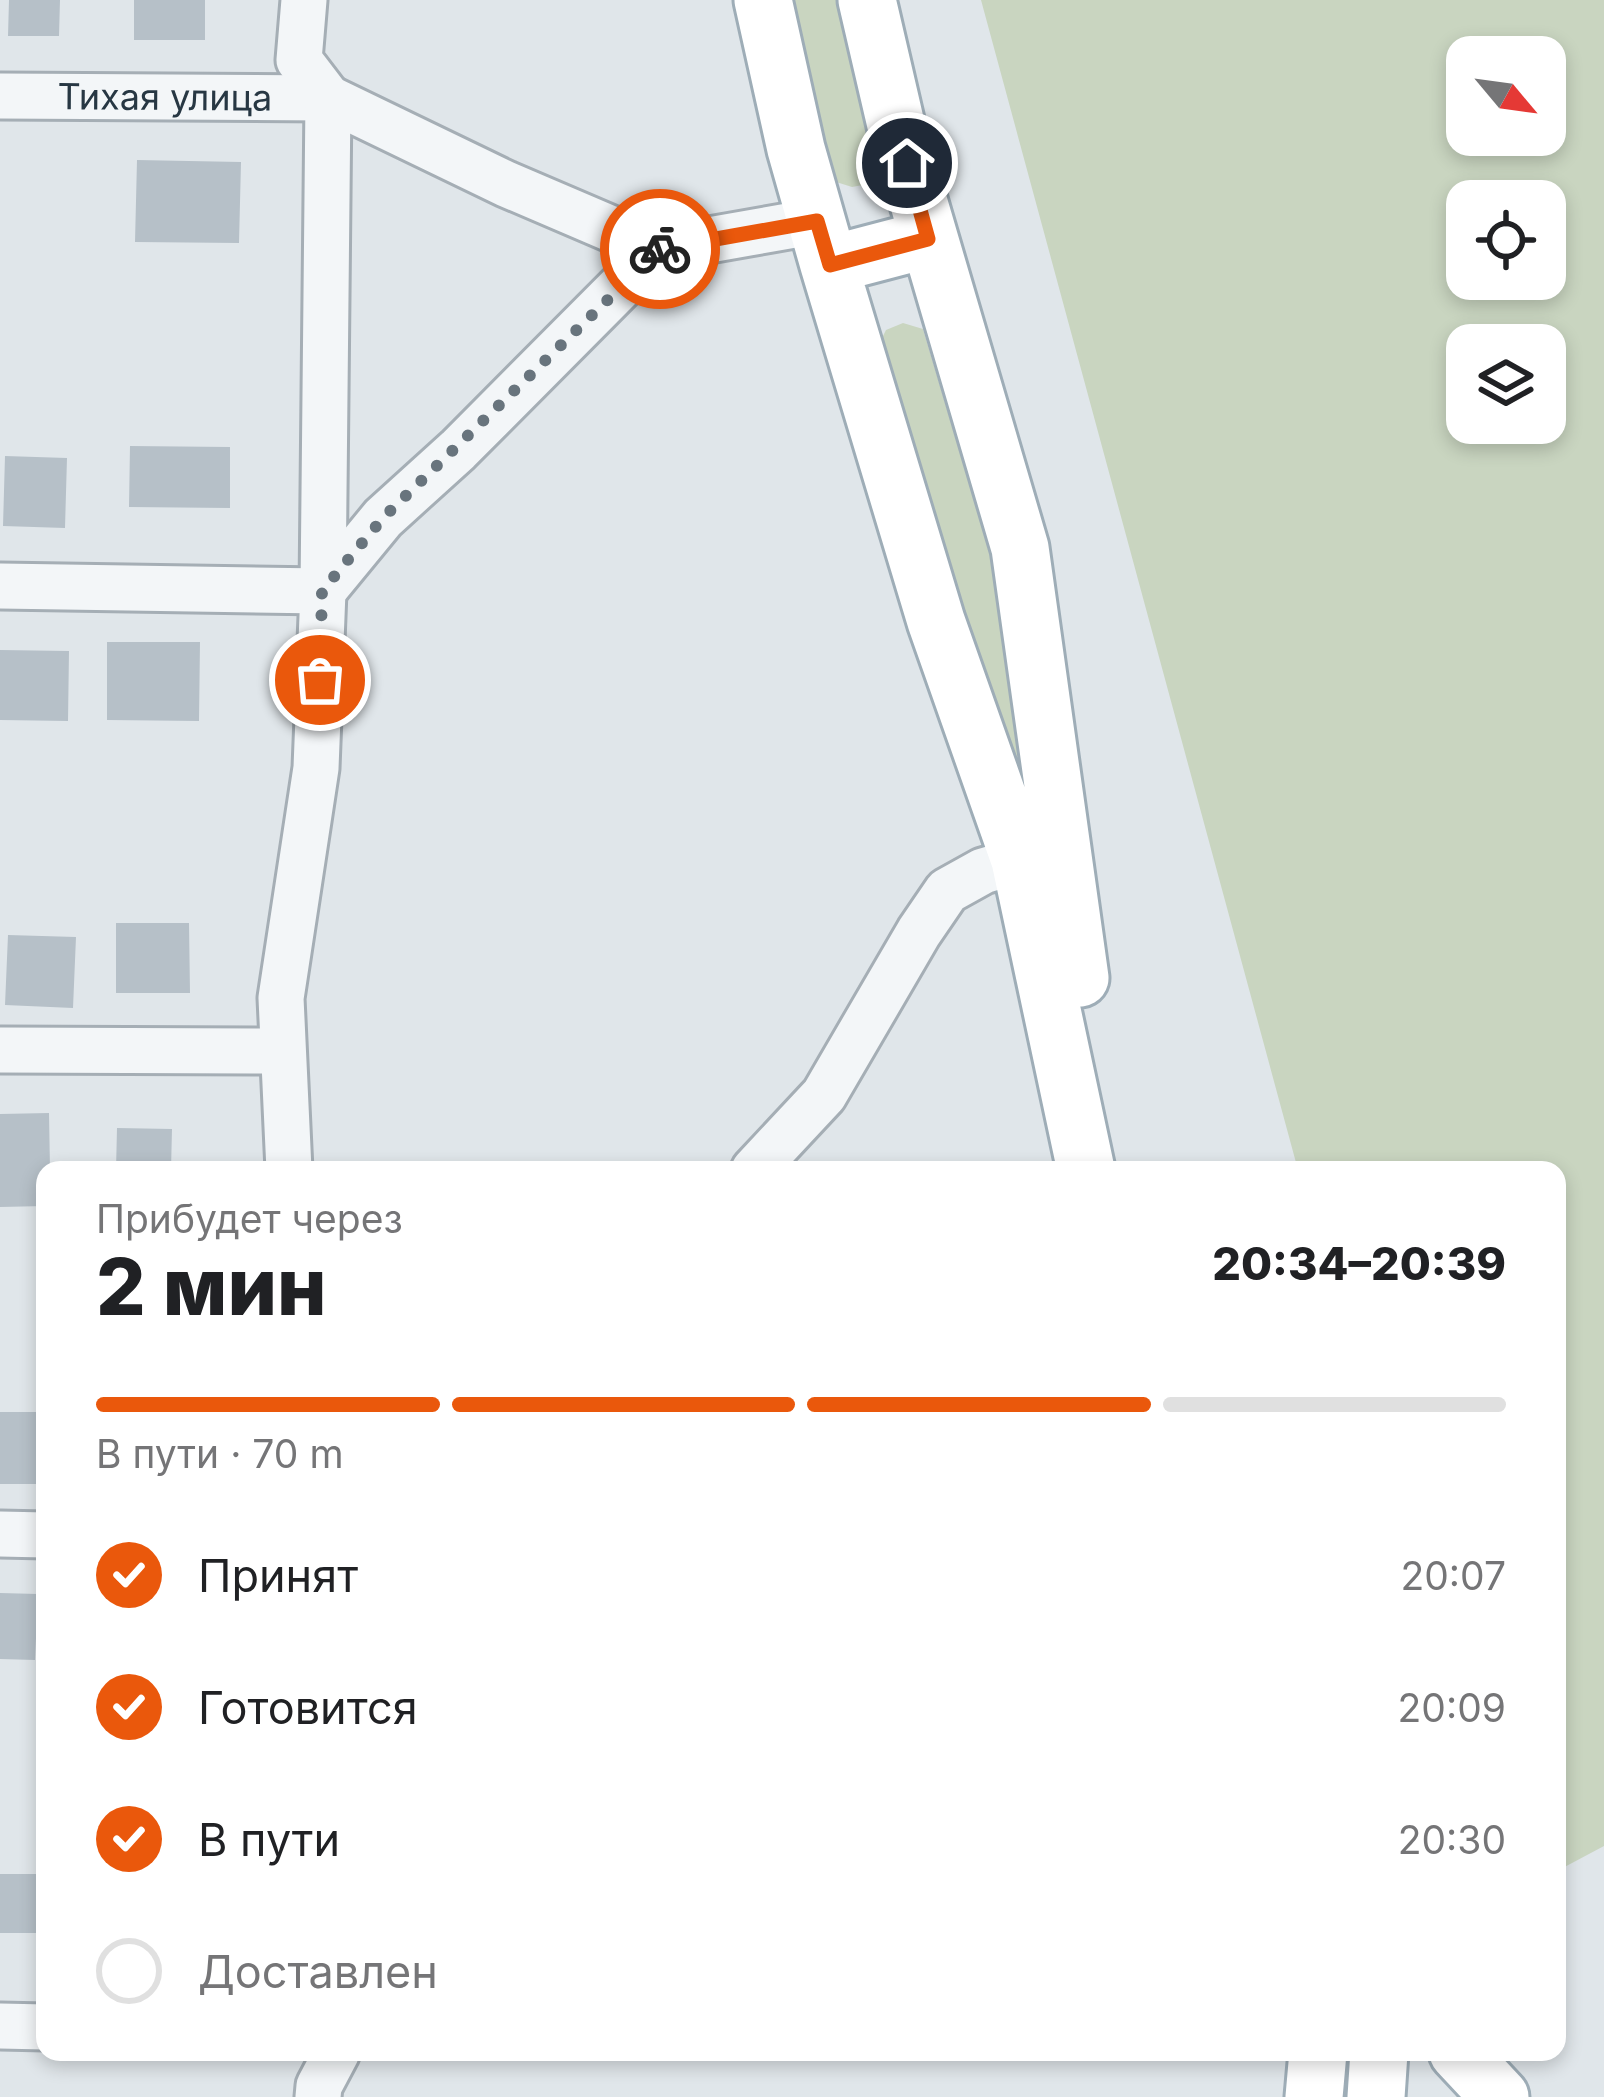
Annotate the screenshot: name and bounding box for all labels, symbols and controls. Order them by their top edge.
north arrow [1446,36,1566,156]
map controls [1446,36,1566,444]
street label: Тихая улица [57,74,273,120]
pin [856,112,958,214]
icon: home [874,130,940,196]
button: locate [1446,180,1566,300]
courier [600,189,720,309]
icon: bike [627,216,693,282]
button: layers [1446,324,1566,444]
pin [269,629,371,731]
icon: bag [287,647,353,713]
text: Прибудет через [96,1195,403,1242]
text: 20:34–20:39 [1212,1236,1506,1291]
text: 2 мин [96,1239,327,1334]
text: В пути · 70 m [96,1430,344,1477]
icon: check [96,1542,162,1608]
text: Принят [198,1548,358,1603]
text: 20:07 [1400,1552,1506,1599]
icon: check [96,1674,162,1740]
text: Готовится [198,1680,418,1735]
text: 20:09 [1398,1684,1506,1731]
icon: check [96,1806,162,1872]
text: В пути [198,1812,340,1867]
text: 20:30 [1398,1816,1506,1863]
text: Доставлен [198,1944,438,1999]

